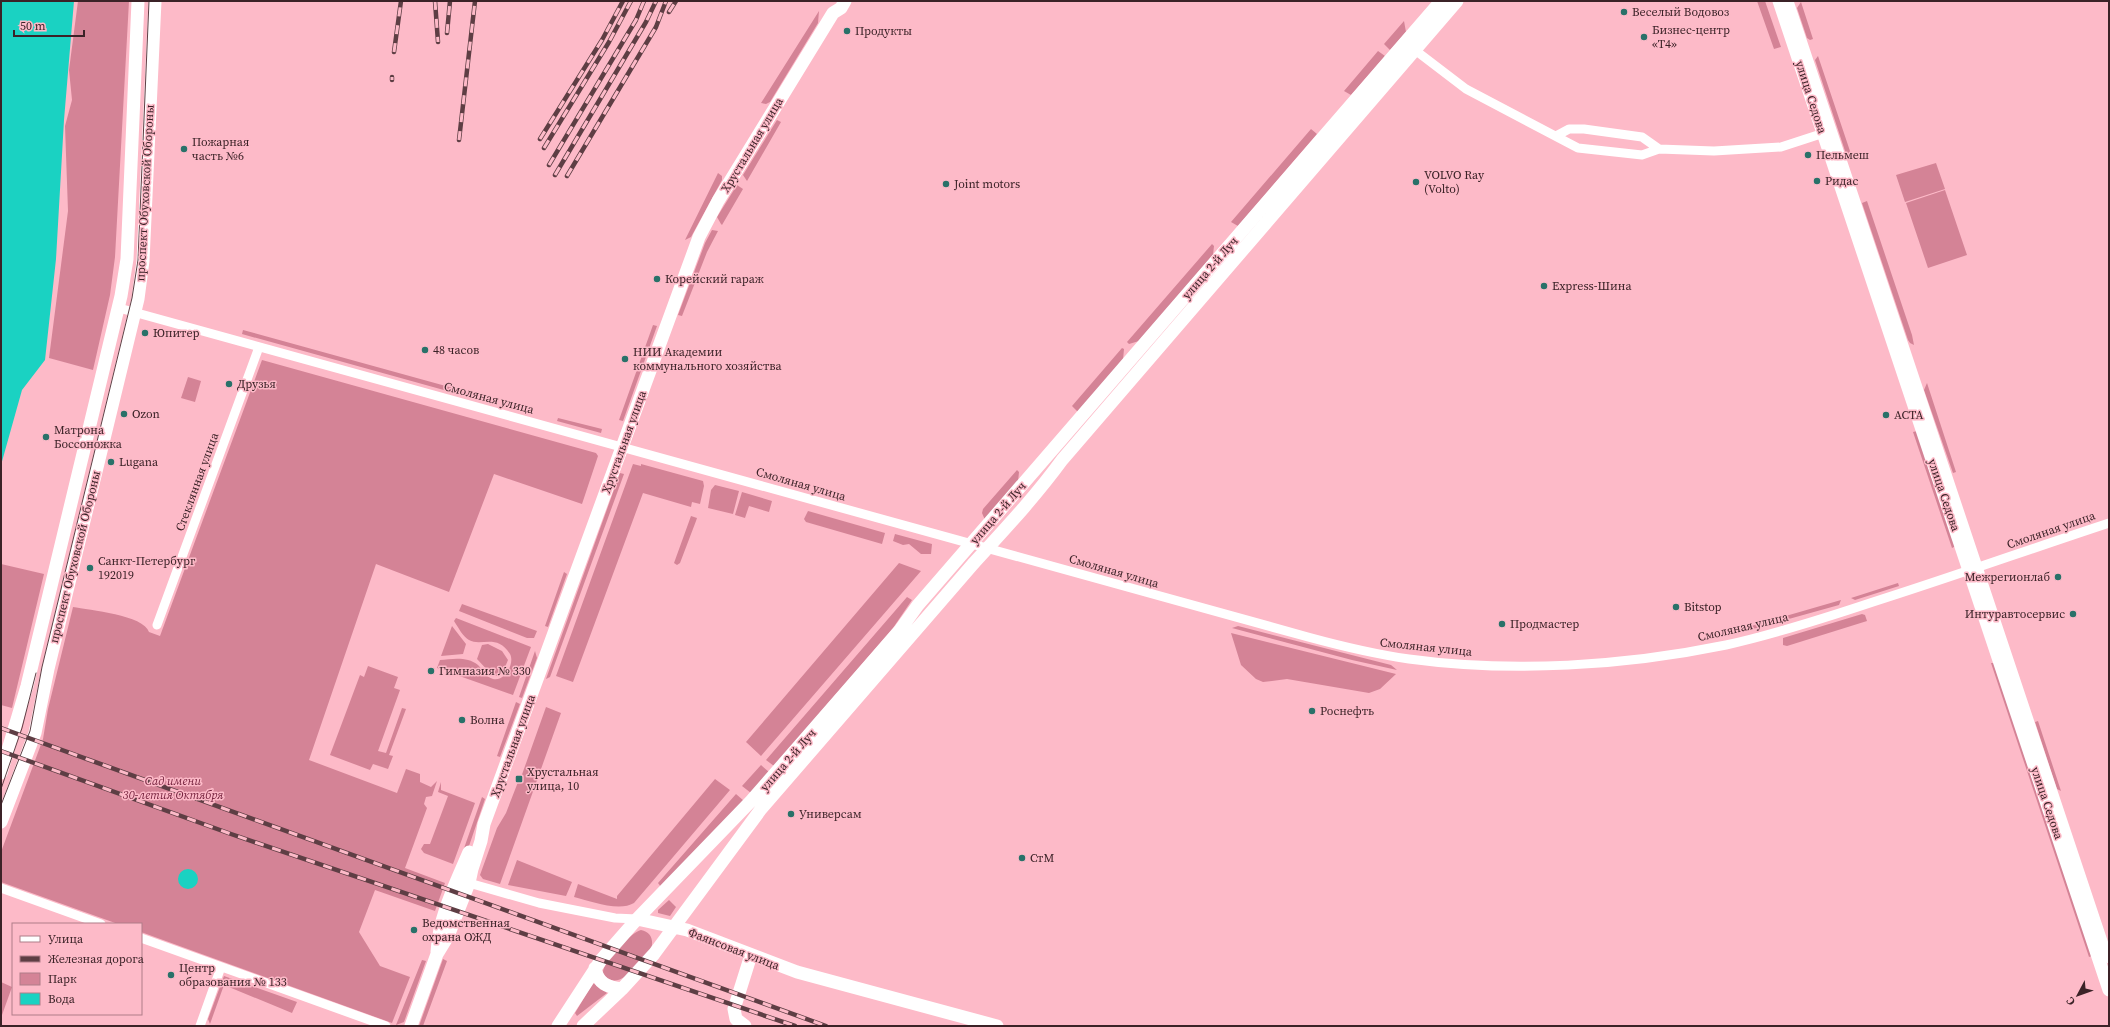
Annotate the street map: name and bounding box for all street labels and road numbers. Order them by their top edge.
street label: улица Седова [1792,59,1831,136]
street label: Хрустальная улица [717,94,787,195]
street label: проспект Обуховской Обороны [132,104,158,282]
street label: улица 2-й Луч [1178,233,1242,303]
street label: Смоляная улица [442,378,537,418]
street label: Хрустальная улица [598,388,650,496]
street label: Стеклянная улица [172,430,223,533]
street label: улица Седова [1924,457,1964,534]
street label: Смоляная улица [754,464,849,505]
street label: проспект Обуховской Обороны [46,469,104,645]
street label: улица 2-й Луч [966,478,1030,548]
street label: Смоляная улица [2005,507,2098,553]
street label: Смоляная улица [1067,551,1162,592]
street label: Смоляная улица [1696,609,1791,645]
street label: Смоляная улица [1379,634,1474,660]
street label: Хрустальная улица [487,692,539,800]
street label: улица 2-й Луч [756,725,820,795]
street label: улица Седова [2027,765,2067,842]
street label: Фаянсовая улица [686,924,783,974]

